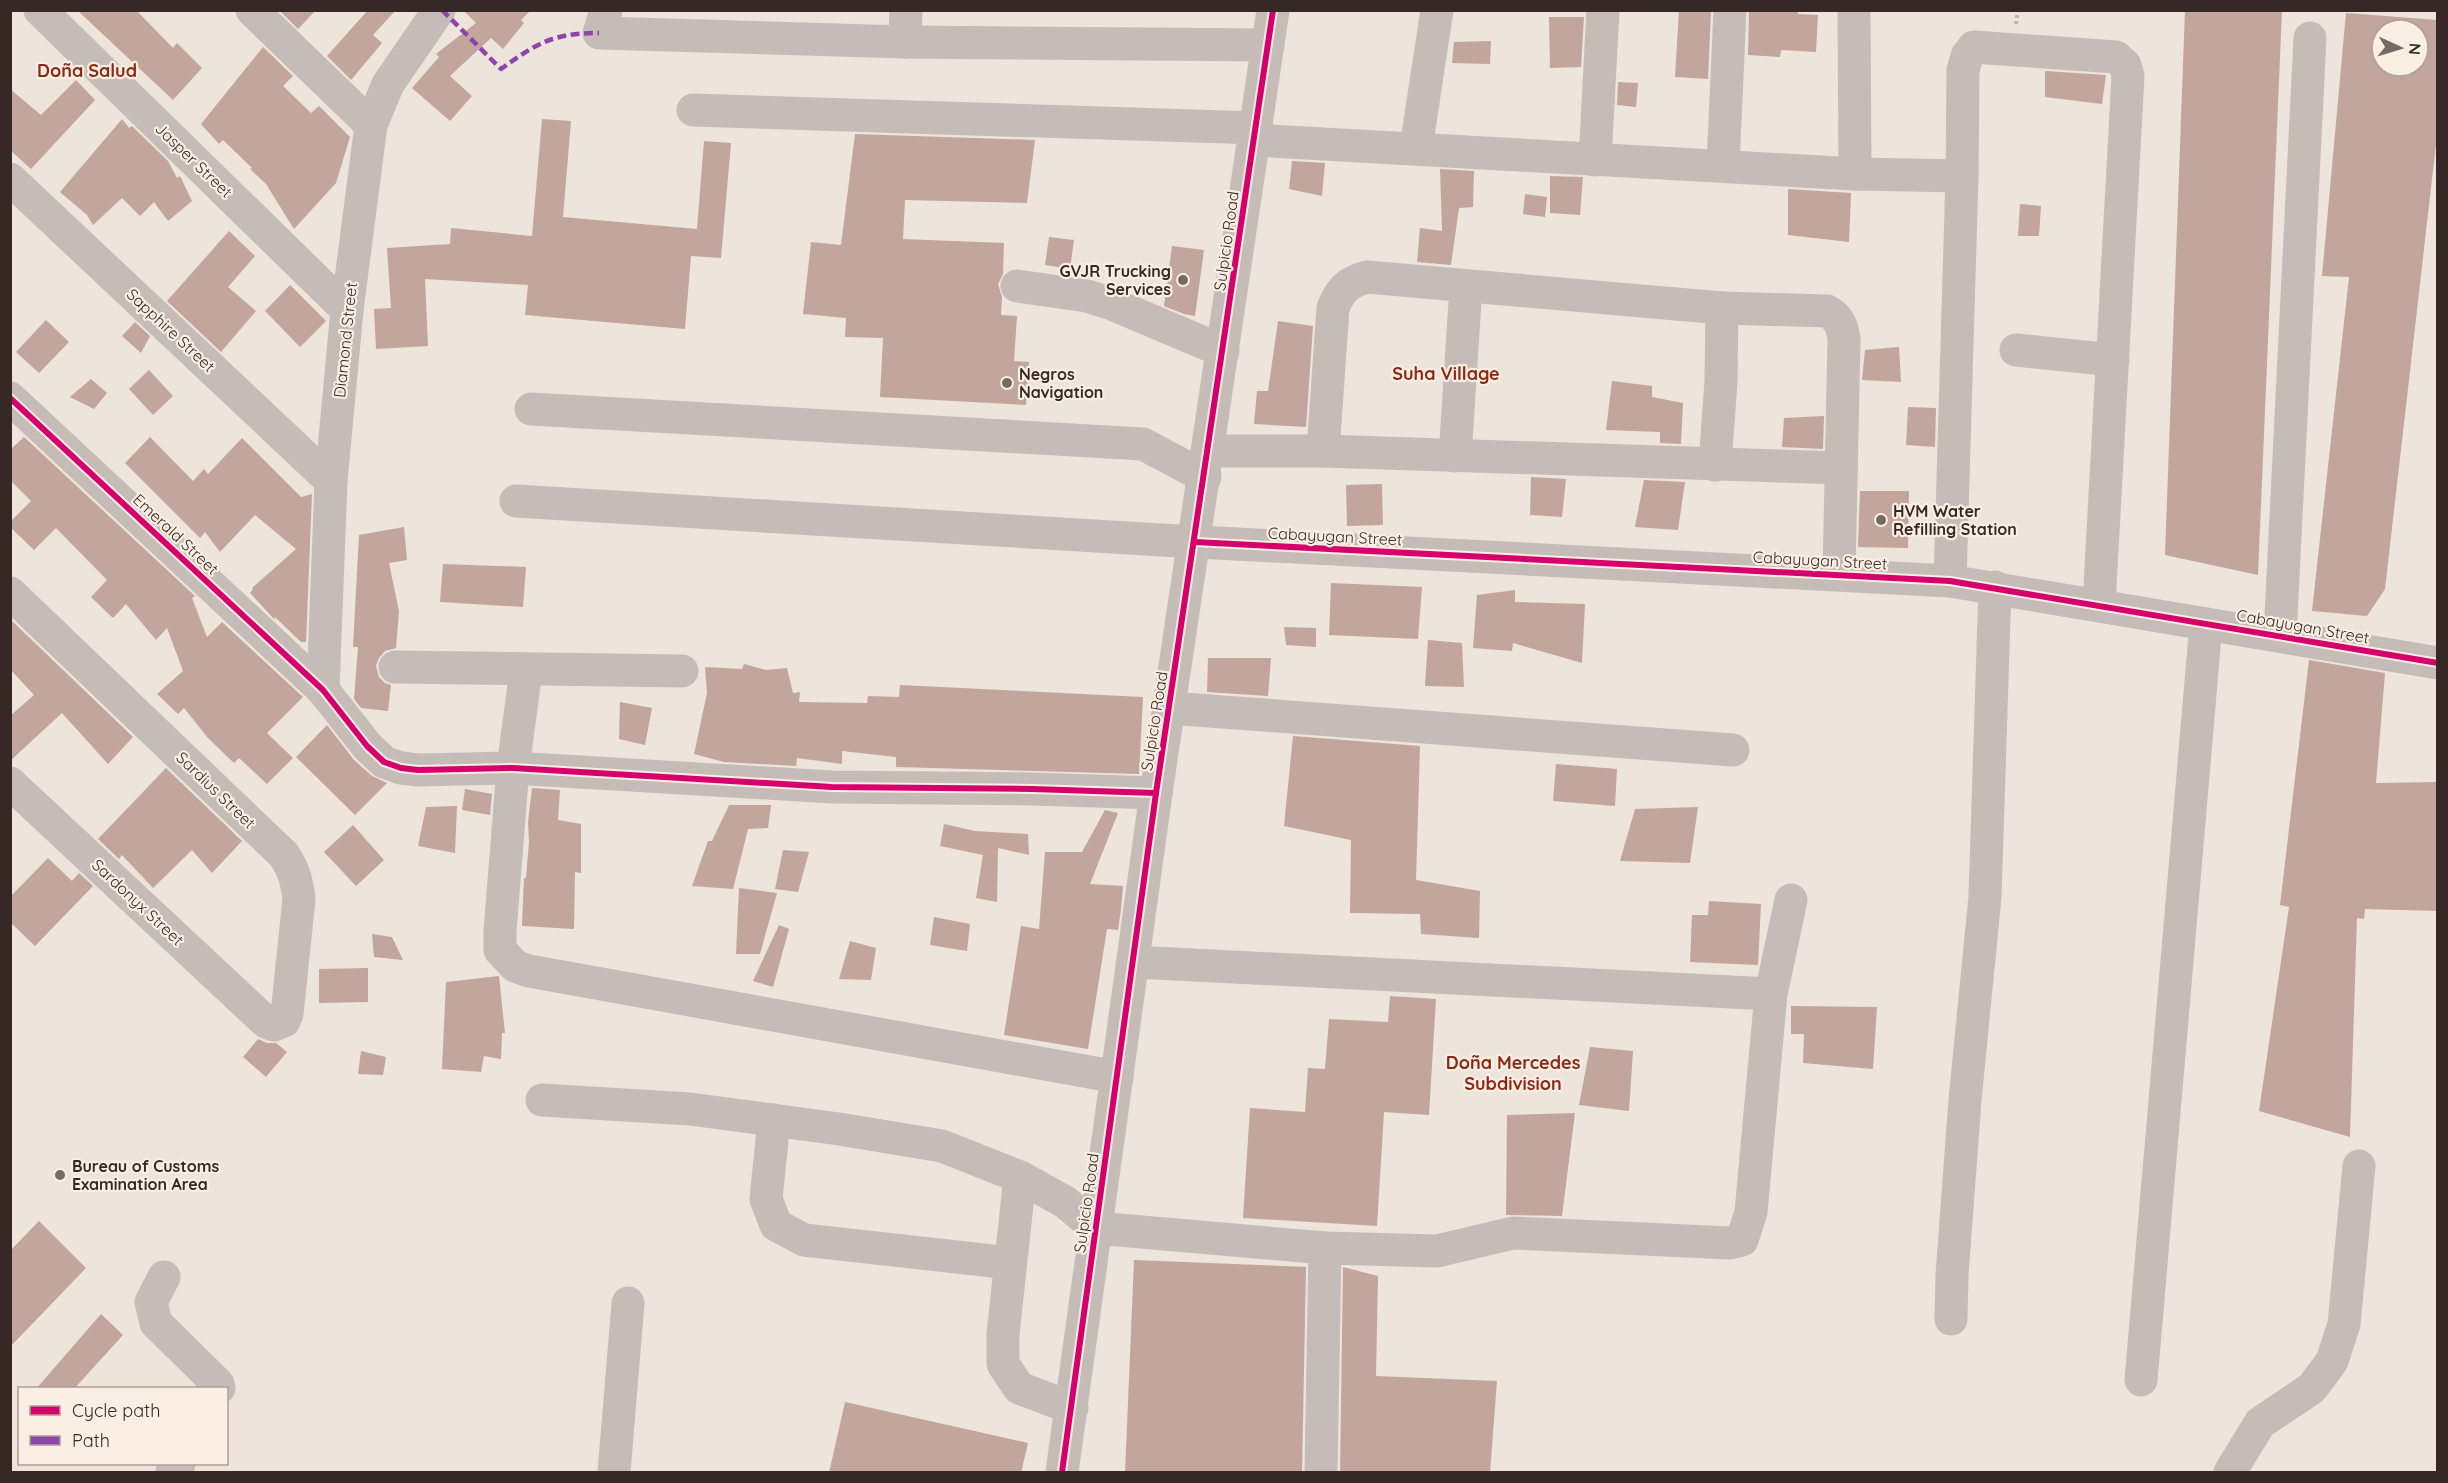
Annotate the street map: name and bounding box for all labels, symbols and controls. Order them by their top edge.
north arrow [2370,18,2430,78]
text: N [2405,42,2425,56]
district label: Doña Salud [37,59,137,82]
street label: Jasper Street [151,118,237,202]
street label: Sulpicio Road [1209,190,1243,292]
place label: GVJR Trucking Services [1059,261,1171,299]
marker: GVJR Trucking Services [1176,273,1190,287]
street label: Diamond Street [329,281,361,399]
street label: Sapphire Street [123,284,219,376]
district label: Suha Village [1392,362,1500,385]
place label: Negros Navigation [1019,364,1103,402]
marker: Negros Navigation [1000,376,1014,390]
street label: Emerald Street [129,489,223,579]
place label: HVM Water Refilling Station [1893,501,2017,539]
marker: HVM Water Refilling Station [1874,513,1888,527]
street label: Cabayugan Street [1267,522,1403,550]
street label: Cabayugan Street [1752,546,1888,574]
street label: Cabayugan Street [2235,604,2371,648]
street label: Sulpicio Road [1136,670,1172,772]
street label: Sardius Street [172,747,260,833]
street label: Sardonyx Street [88,854,188,950]
district label: Doña Mercedes Subdivision [1446,1051,1581,1095]
street label: Sulpicio Road [1069,1152,1103,1254]
place label: Bureau of Customs Examination Area [72,1156,220,1194]
marker: Bureau of Customs Examination Area [53,1168,67,1182]
legend [18,1387,228,1465]
text: Cycle path [72,1399,160,1422]
text: Path [72,1429,110,1452]

